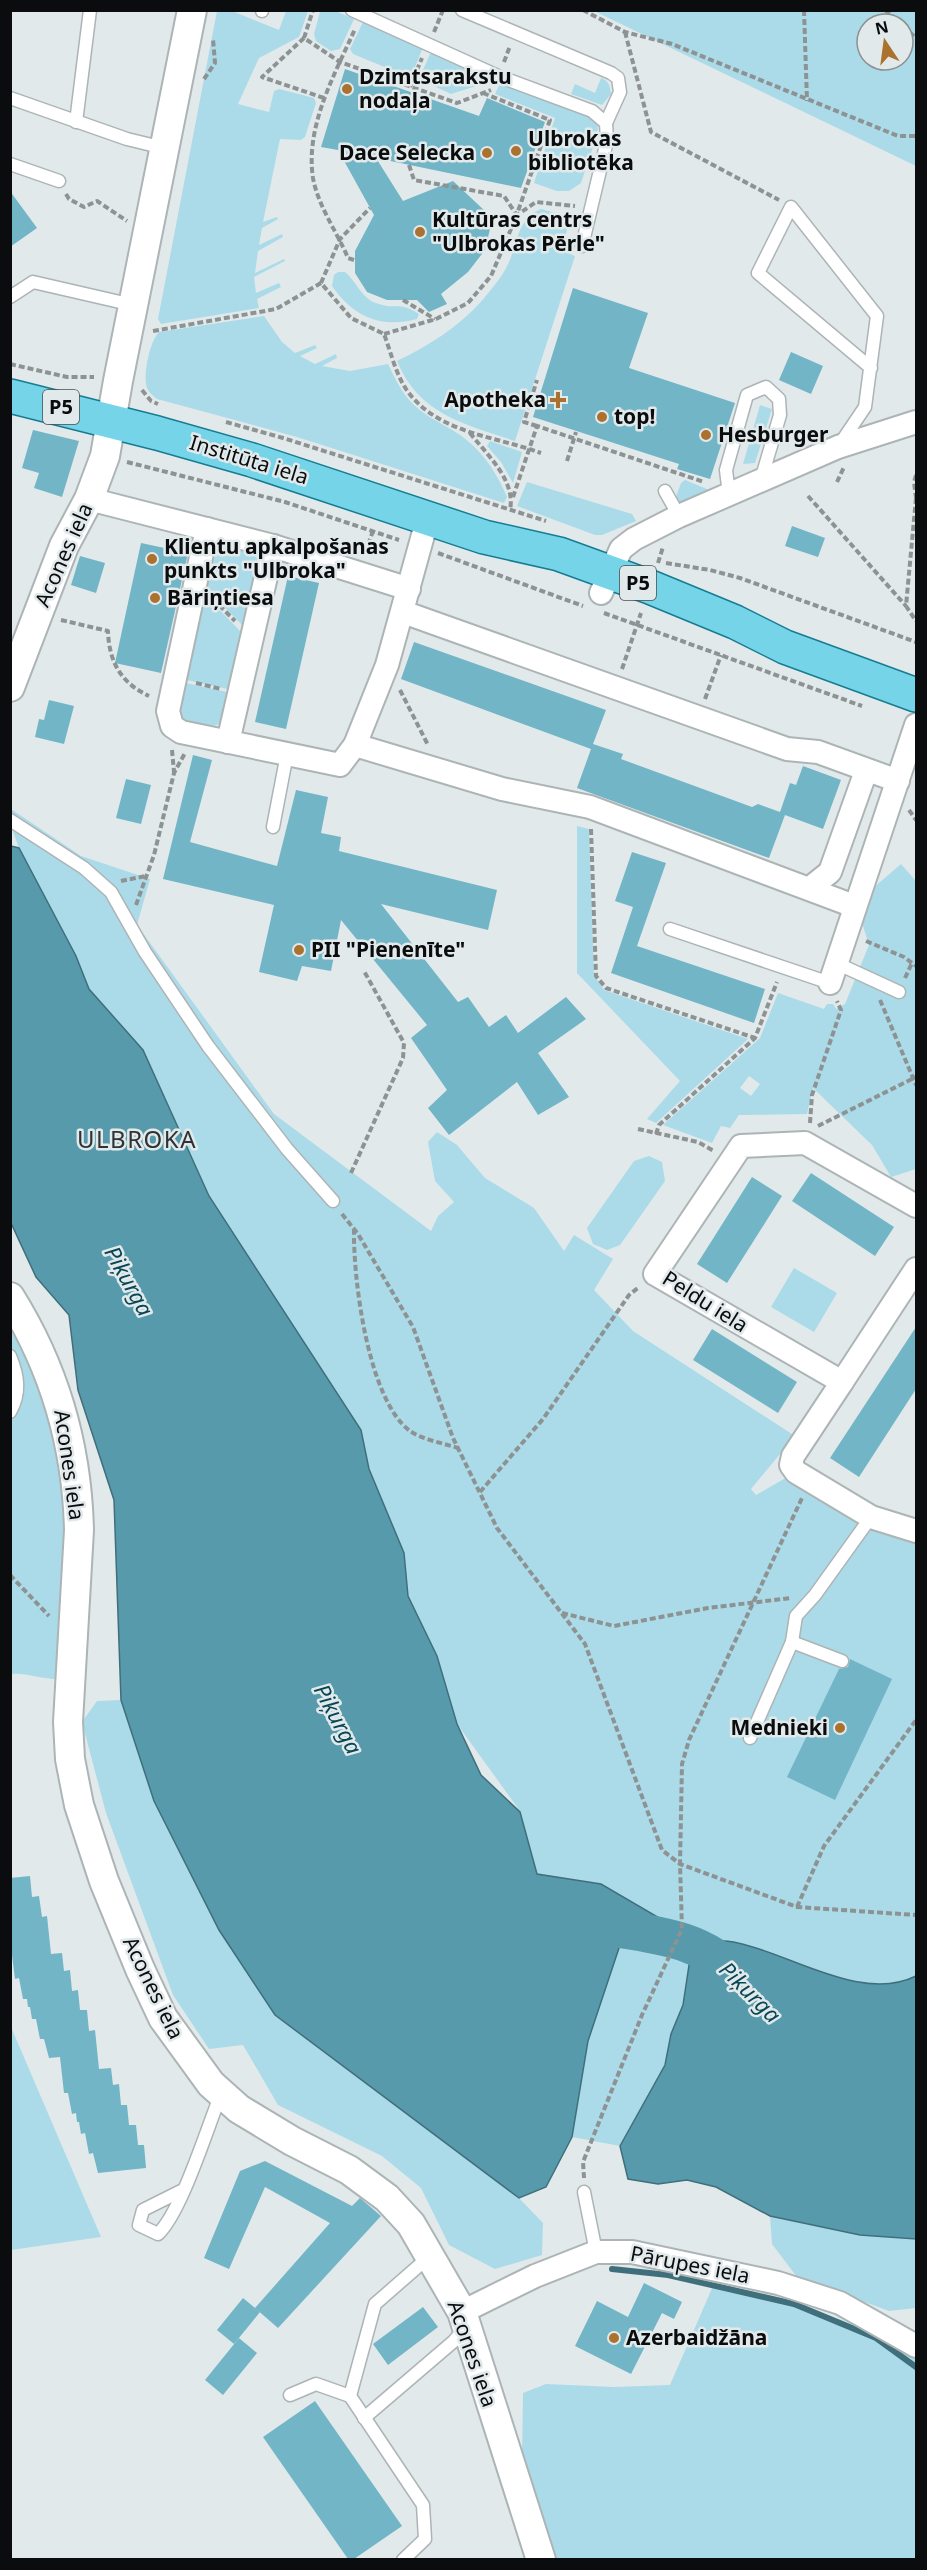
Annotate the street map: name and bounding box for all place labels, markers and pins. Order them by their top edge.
place label: Dzimtsarakstu nodaļa [359,62,512,114]
marker: Dzimtsarakstu nodaļa [340,82,354,96]
place label: Ulbrokas bibliotēka [528,124,634,176]
place label: Dace Selecka [339,138,475,166]
marker: Ulbrokas bibliotēka [509,144,523,158]
marker: Dace Selecka [480,146,494,160]
place label: Kultūras centrs "Ulbrokas Pērle" [432,205,605,257]
marker: Kultūras centrs "Ulbrokas Pērle" [413,225,427,239]
place label: Apotheka [444,385,546,413]
marker: Apotheka [551,393,565,407]
place label: top! [614,402,655,430]
marker: top! [595,410,609,424]
place label: Hesburger [718,420,829,448]
marker: Hesburger [699,428,713,442]
place label: Klientu apkalpošanas punkts "Ulbroka" [164,532,389,584]
marker: Klientu apkalpošanas punkts "Ulbroka" [145,552,159,566]
place label: Bāriņtiesa [167,583,274,611]
marker: Bāriņtiesa [148,591,162,605]
place label: PII "Pienenīte" [311,935,465,963]
marker: PII "Pienenīte" [292,943,306,957]
place label: Mednieki [731,1713,828,1741]
marker: Mednieki [833,1721,847,1735]
place label: Azerbaidžāna [626,2323,767,2351]
marker: Azerbaidžāna [607,2331,621,2345]

